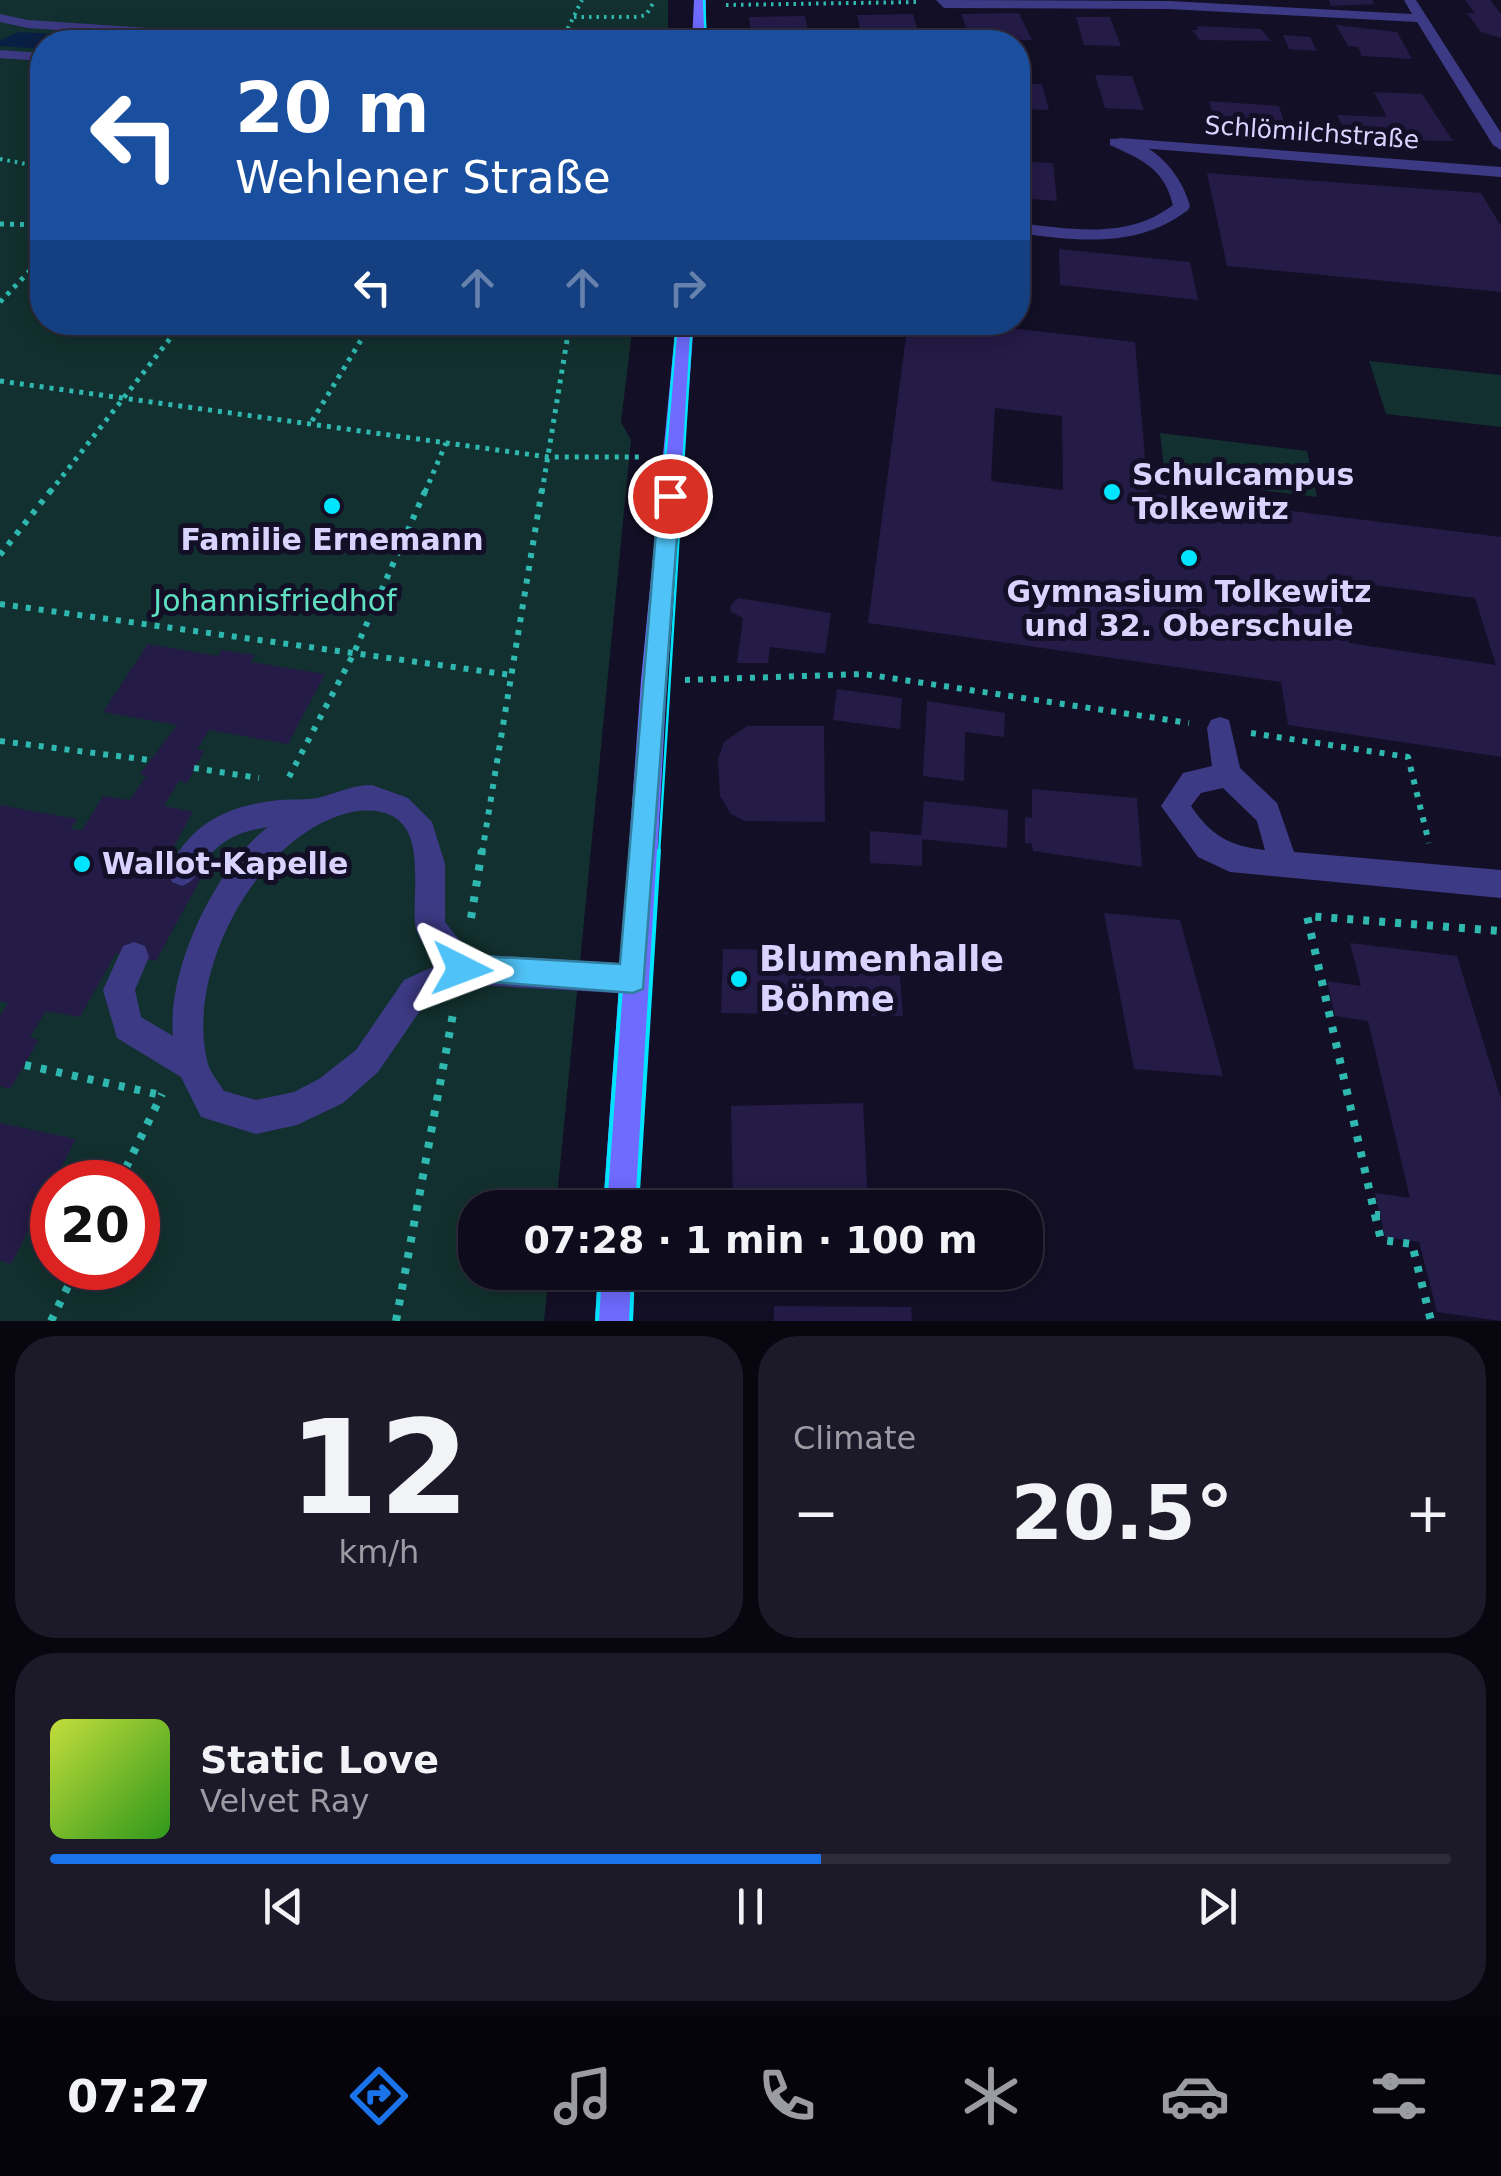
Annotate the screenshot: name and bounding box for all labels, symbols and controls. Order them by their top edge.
text: 20 m [235,67,430,149]
icon: left [70,70,200,200]
street label: Schlömilchstraße [1204,111,1420,154]
text: Wehlener Straße [235,151,611,204]
icon: left [345,260,400,315]
icon: ahead [450,260,505,315]
icon: ahead [555,260,610,315]
icon: right [660,260,715,315]
pin [628,454,713,539]
place label: Schulcampus Tolkewitz [1132,457,1354,526]
icon: arrive [643,469,698,524]
marker: Schulcampus Tolkewitz [1101,481,1123,503]
marker: Familie Ernemann [321,495,343,517]
place label: Familie Ernemann [180,522,484,557]
marker: Gymnasium Tolkewitz und 32. Oberschule [1178,547,1200,569]
place label: Gymnasium Tolkewitz und 32. Oberschule [1007,574,1371,643]
park label: Johannisfriedhof [151,583,398,618]
place label: Wallot-Kapelle [102,846,348,881]
marker: Wallot-Kapelle [71,853,93,875]
position arrow [410,917,514,1021]
place label: Blumenhalle Böhme [759,939,1004,1019]
marker: Blumenhalle Böhme [728,968,750,990]
speed limit sign: 20 [30,1160,160,1290]
text: 07:28 · 1 min · 100 m [523,1218,978,1262]
text: 12 [289,1392,469,1544]
text: Climate [793,1419,916,1457]
text: 20.5° [1011,1469,1233,1557]
text: − [793,1481,839,1545]
text: + [1405,1481,1451,1545]
text: km/h [339,1533,419,1571]
text: Static Love [200,1738,439,1782]
text: Velvet Ray [200,1782,369,1820]
icon: previous [256,1879,311,1934]
icon: pause [723,1879,778,1934]
icon: next [1190,1879,1245,1934]
icon: directions [344,2061,414,2131]
icon: music [548,2061,618,2131]
icon: phone [752,2061,822,2131]
icon: climate [956,2061,1026,2131]
icon: car [1160,2061,1230,2131]
icon: filters [1364,2061,1434,2131]
text: 07:27 [67,2070,210,2123]

